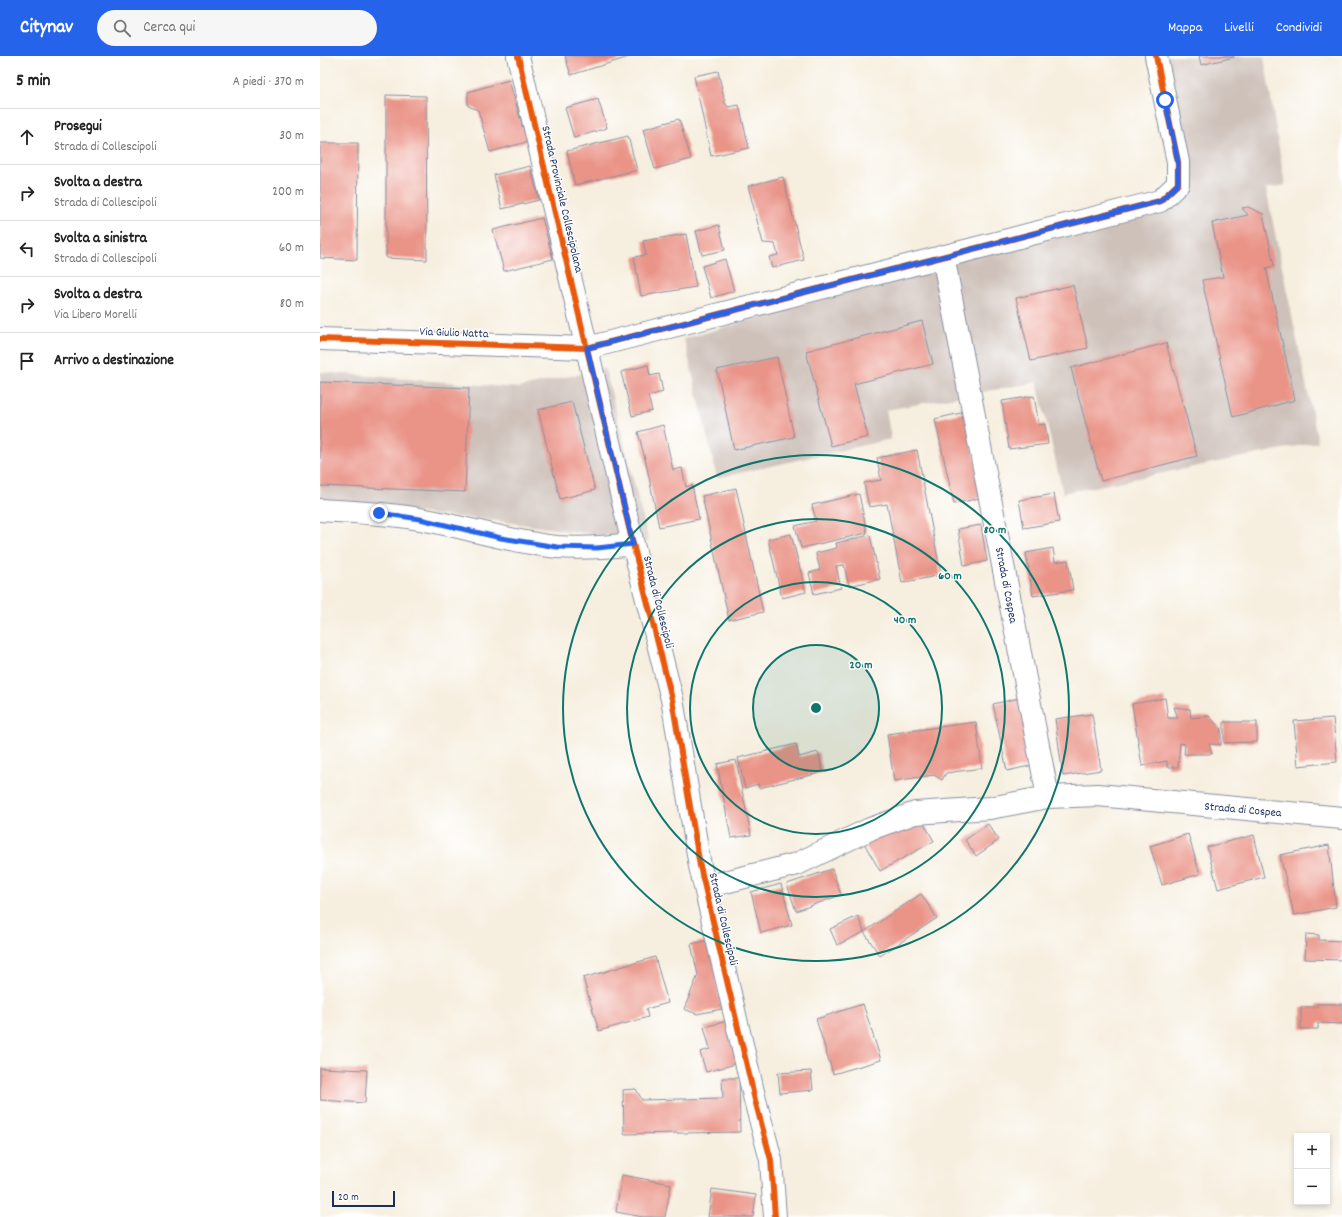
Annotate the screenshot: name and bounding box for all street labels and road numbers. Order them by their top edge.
street label: Strada Provinciale Collescipolana [536,124,587,275]
street label: Via Giulio Natta [419,324,489,343]
street label: Strada di Cospea [990,546,1021,625]
street label: Strada di Collescipoli [638,554,677,650]
street label: Strada di Cospea [1204,799,1282,822]
street label: Strada di Collescipoli [704,871,741,967]

